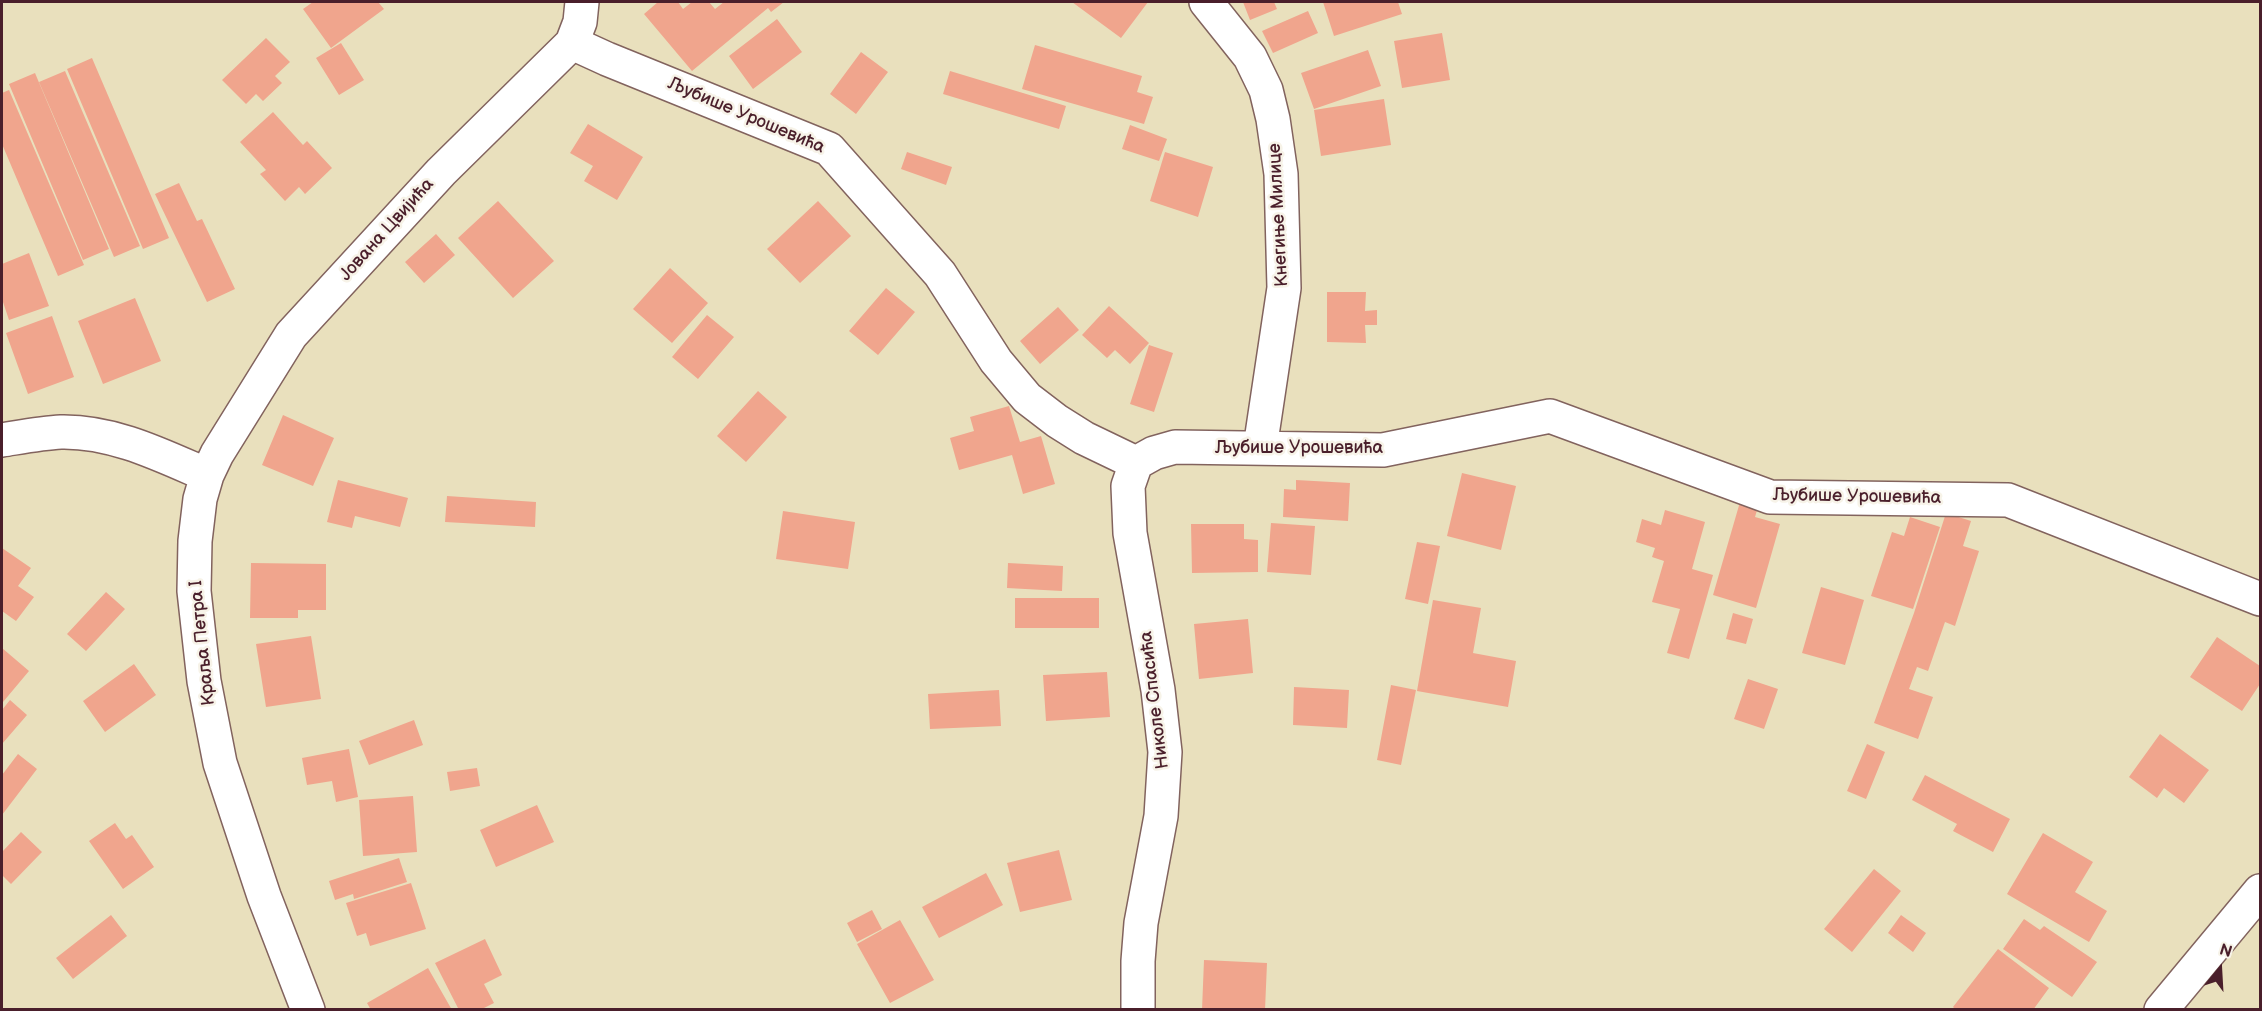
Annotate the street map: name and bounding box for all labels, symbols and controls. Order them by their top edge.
street label: Љубише Урошевића [664,73,828,159]
street label: Кнегиње Милице [1264,143,1294,287]
street label: Јована Цвијића [335,174,439,286]
street label: Љубише Урошевића [1215,437,1383,459]
street label: Љубише Урошевића [1773,485,1941,509]
street label: Краља Петра I [186,579,220,707]
street label: Николе Спасића [1136,630,1174,770]
north arrow [2190,939,2250,999]
text: N [2217,941,2234,962]

